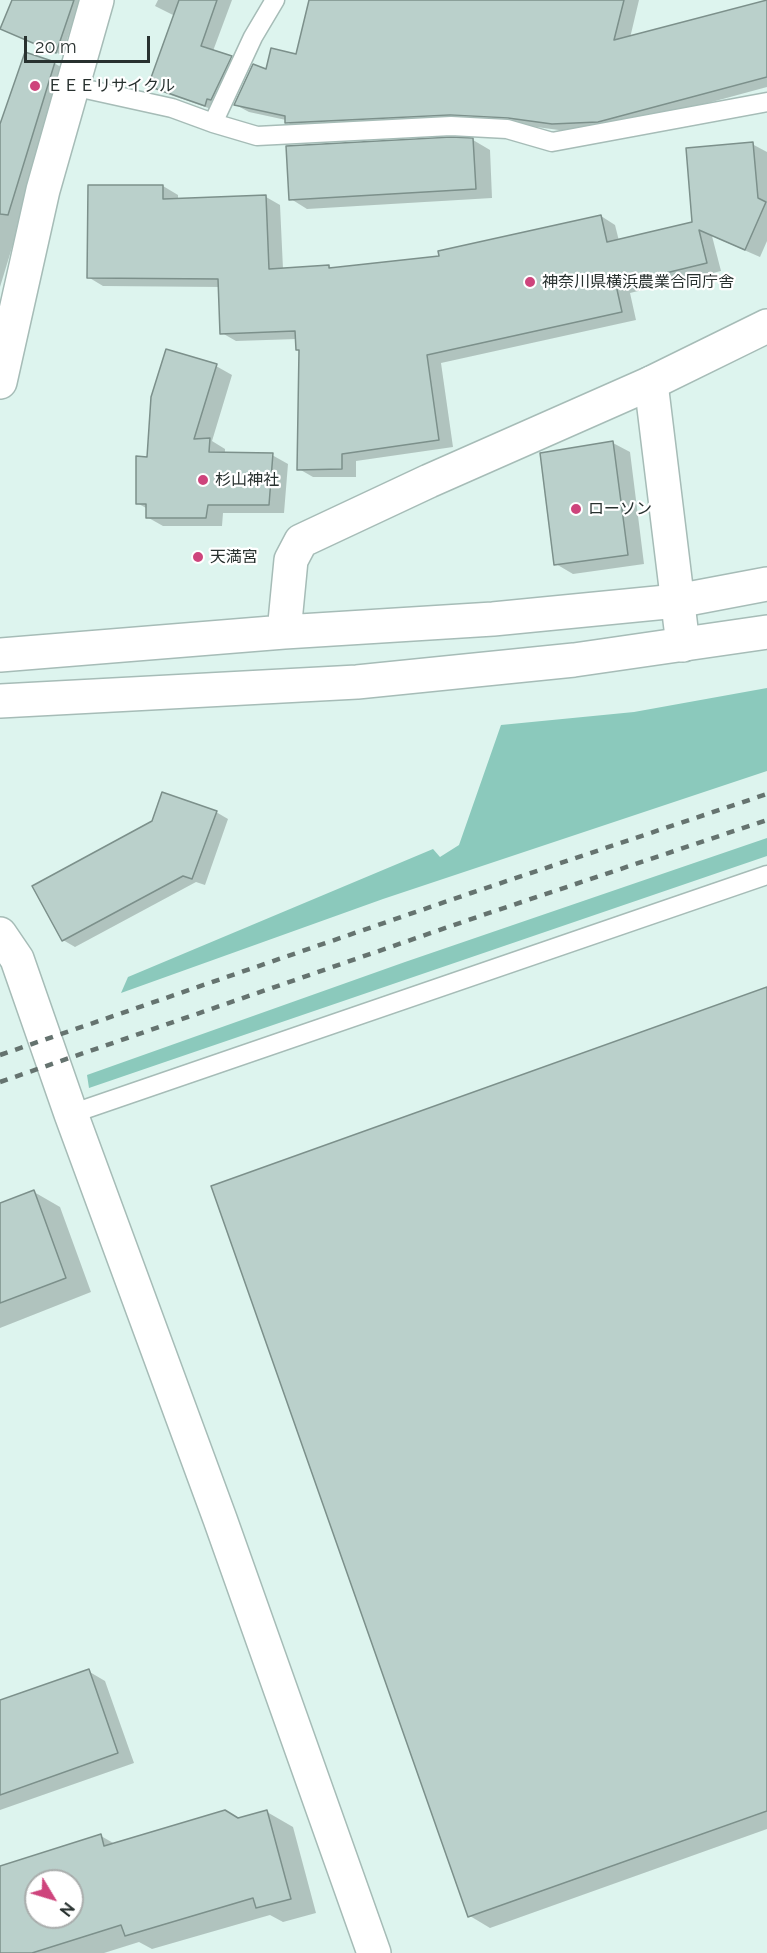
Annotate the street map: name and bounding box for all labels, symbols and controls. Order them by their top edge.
scale bar [27,24,153,62]
text: 20 m [35,36,77,57]
place label: ＥＥＥリサイクル [47,76,175,96]
marker: ＥＥＥリサイクル [28,79,42,93]
place label: 神奈川県横浜農業合同庁舎 [542,272,734,292]
marker: 神奈川県横浜農業合同庁舎 [523,275,537,289]
place label: 杉山神社 [215,470,279,490]
marker: 杉山神社 [196,473,210,487]
place label: ローソン [588,499,652,519]
marker: ローソン [569,502,583,516]
place label: 天満宮 [210,547,258,567]
marker: 天満宮 [191,550,205,564]
north arrow [24,1869,84,1929]
text: N [56,1898,78,1920]

